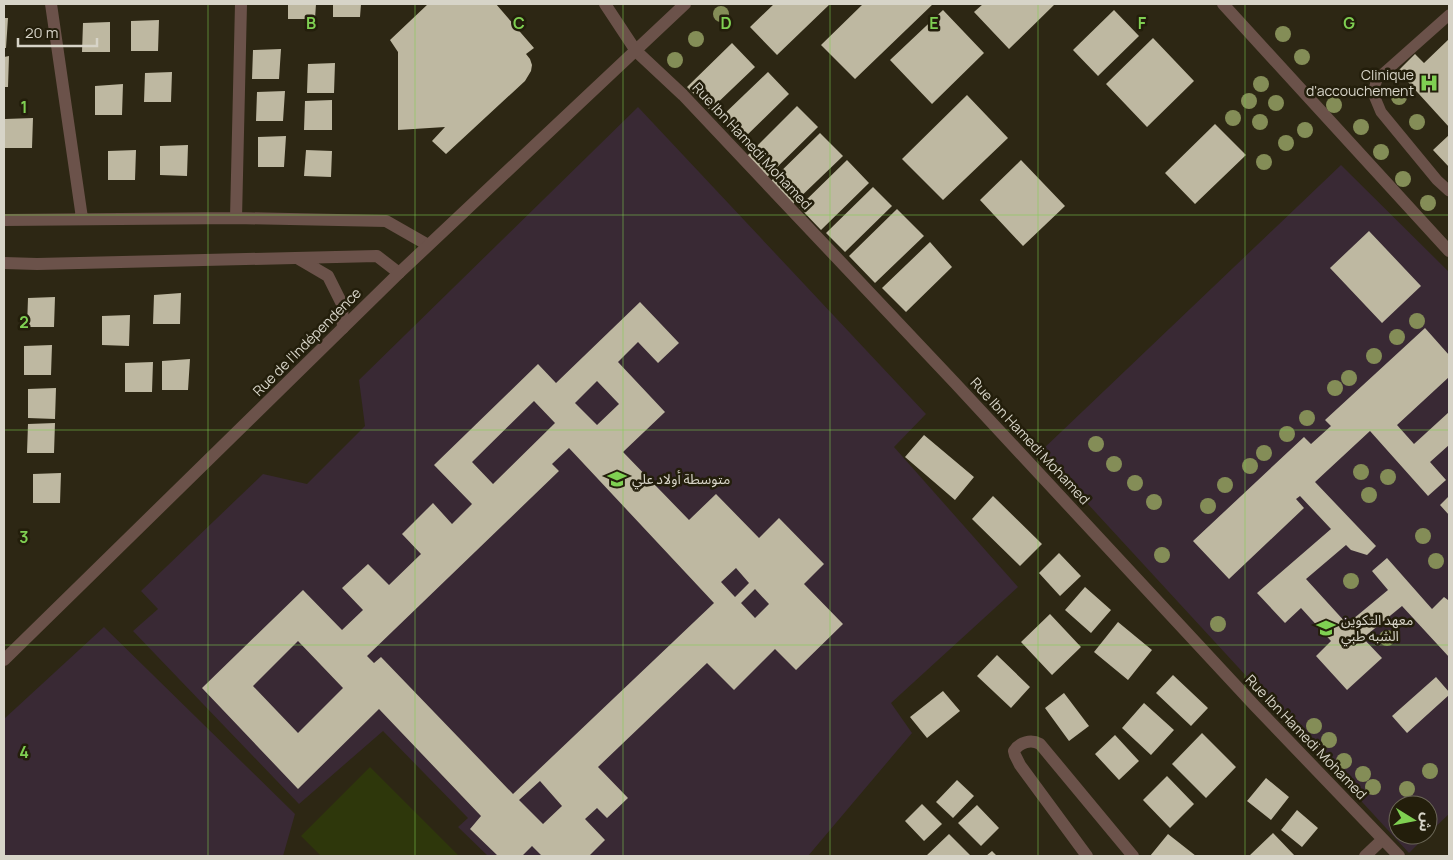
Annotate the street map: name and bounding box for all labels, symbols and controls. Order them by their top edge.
text: B [306,12,316,34]
text: C [513,12,525,34]
text: D [720,12,732,34]
text: E [929,12,939,34]
text: F [1138,12,1147,34]
text: G [1343,12,1355,34]
scale bar [18,15,96,47]
text: 20 m [25,22,58,43]
place label: Clinique d'accouchement [1306,65,1414,100]
hospital icon: Clinique d'accouchement [1418,72,1440,94]
street label: Rue Ibn Hamedi Mohamed [688,78,816,213]
text: 1 [20,96,28,118]
street label: Rue de l'Indépendence [248,283,365,400]
text: 2 [19,311,29,333]
street label: Rue Ibn Hamedi Mohamed [966,373,1094,508]
school or university icon: متوسطة أولاد علي [606,468,628,490]
place label: متوسطة أولاد علي [632,469,730,490]
text: 3 [19,526,29,548]
place label: معهد التكوين الشبه طبي [1341,610,1413,647]
school or university icon: معهد التكوين الشبه طبي [1315,617,1337,639]
street label: Rue Ibn Hamedi Mohamed [1242,670,1371,803]
text: 4 [19,741,29,763]
north arrow [1388,795,1438,845]
text: ش [1415,811,1437,833]

